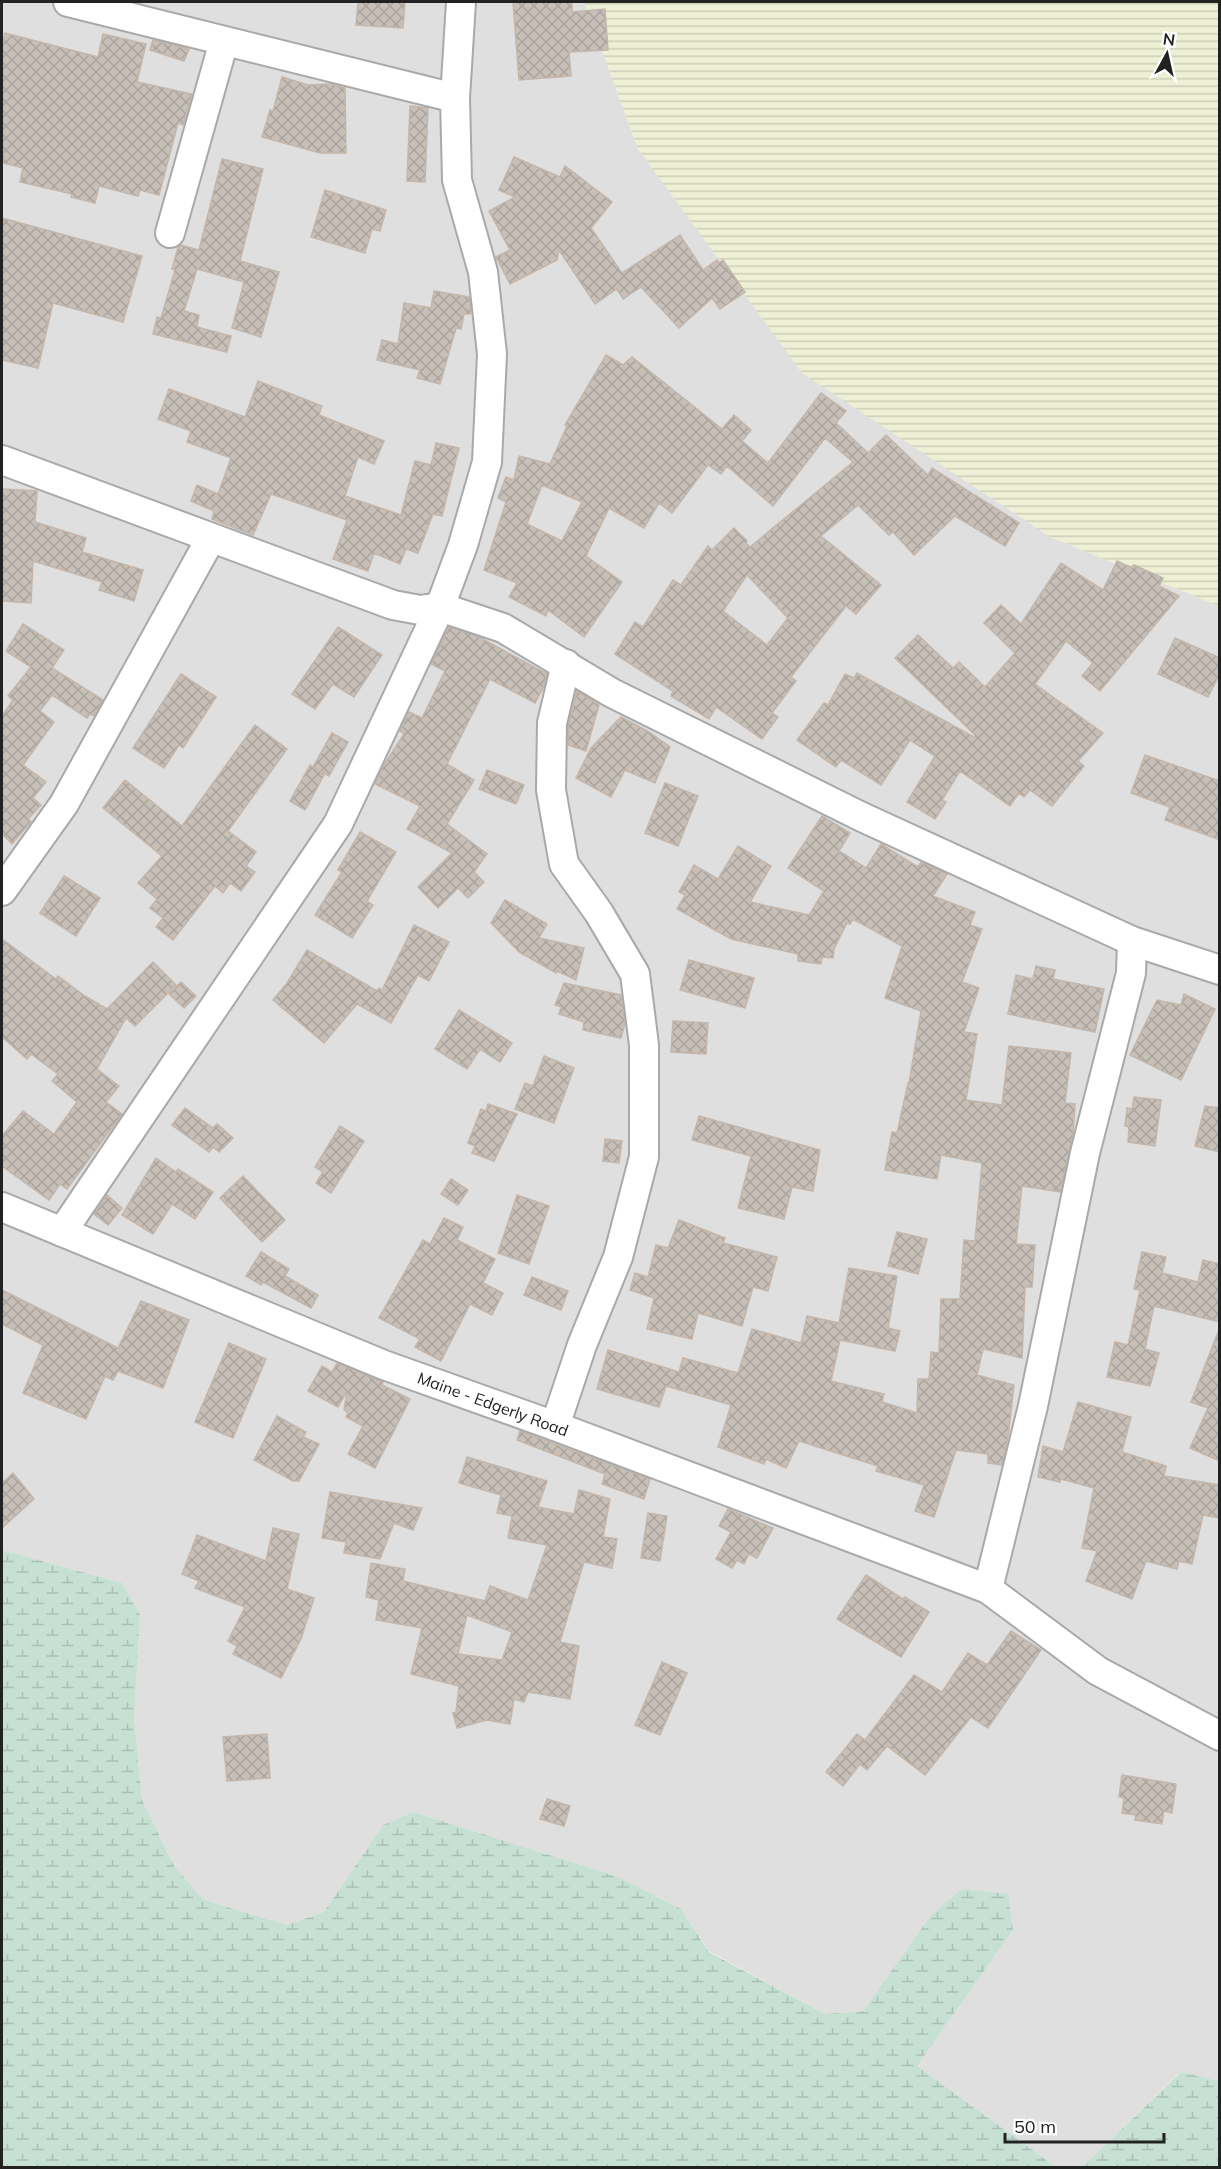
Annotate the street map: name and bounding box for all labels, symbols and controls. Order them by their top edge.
north arrow [1137,24,1197,84]
text: N [1162,28,1176,50]
street label: Maine - Edgerly Road [415,1367,571,1441]
scale bar [1005,2106,1164,2144]
text: 50 m [1014,2115,1056,2138]

